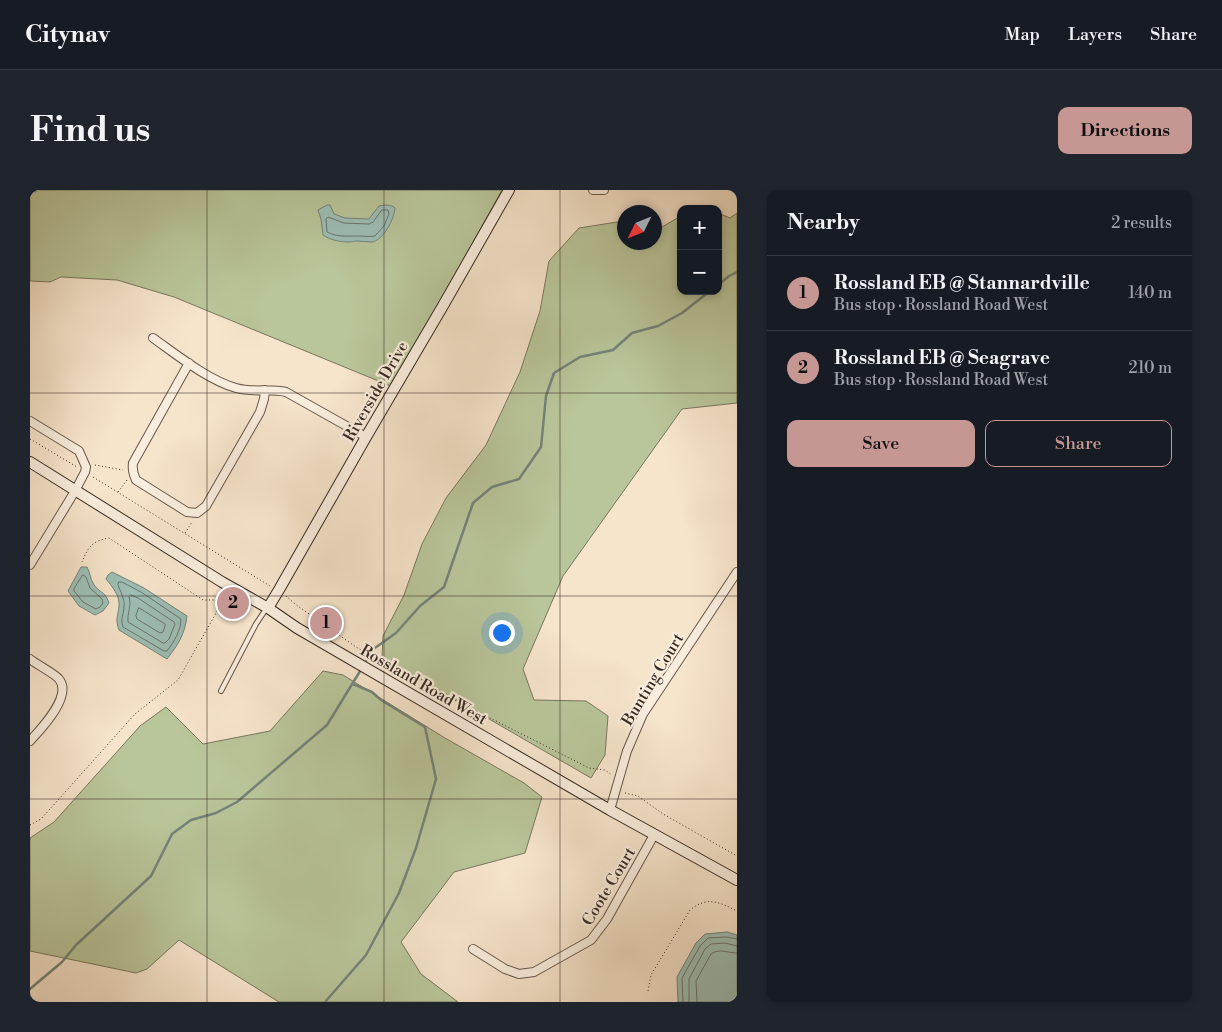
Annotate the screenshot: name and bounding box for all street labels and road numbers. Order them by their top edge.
street label: Riverside Drive [339,338,413,445]
street label: Bunting Court [617,629,688,730]
street label: Rossland Road West [356,640,491,730]
street label: Coote Court [578,843,640,929]

